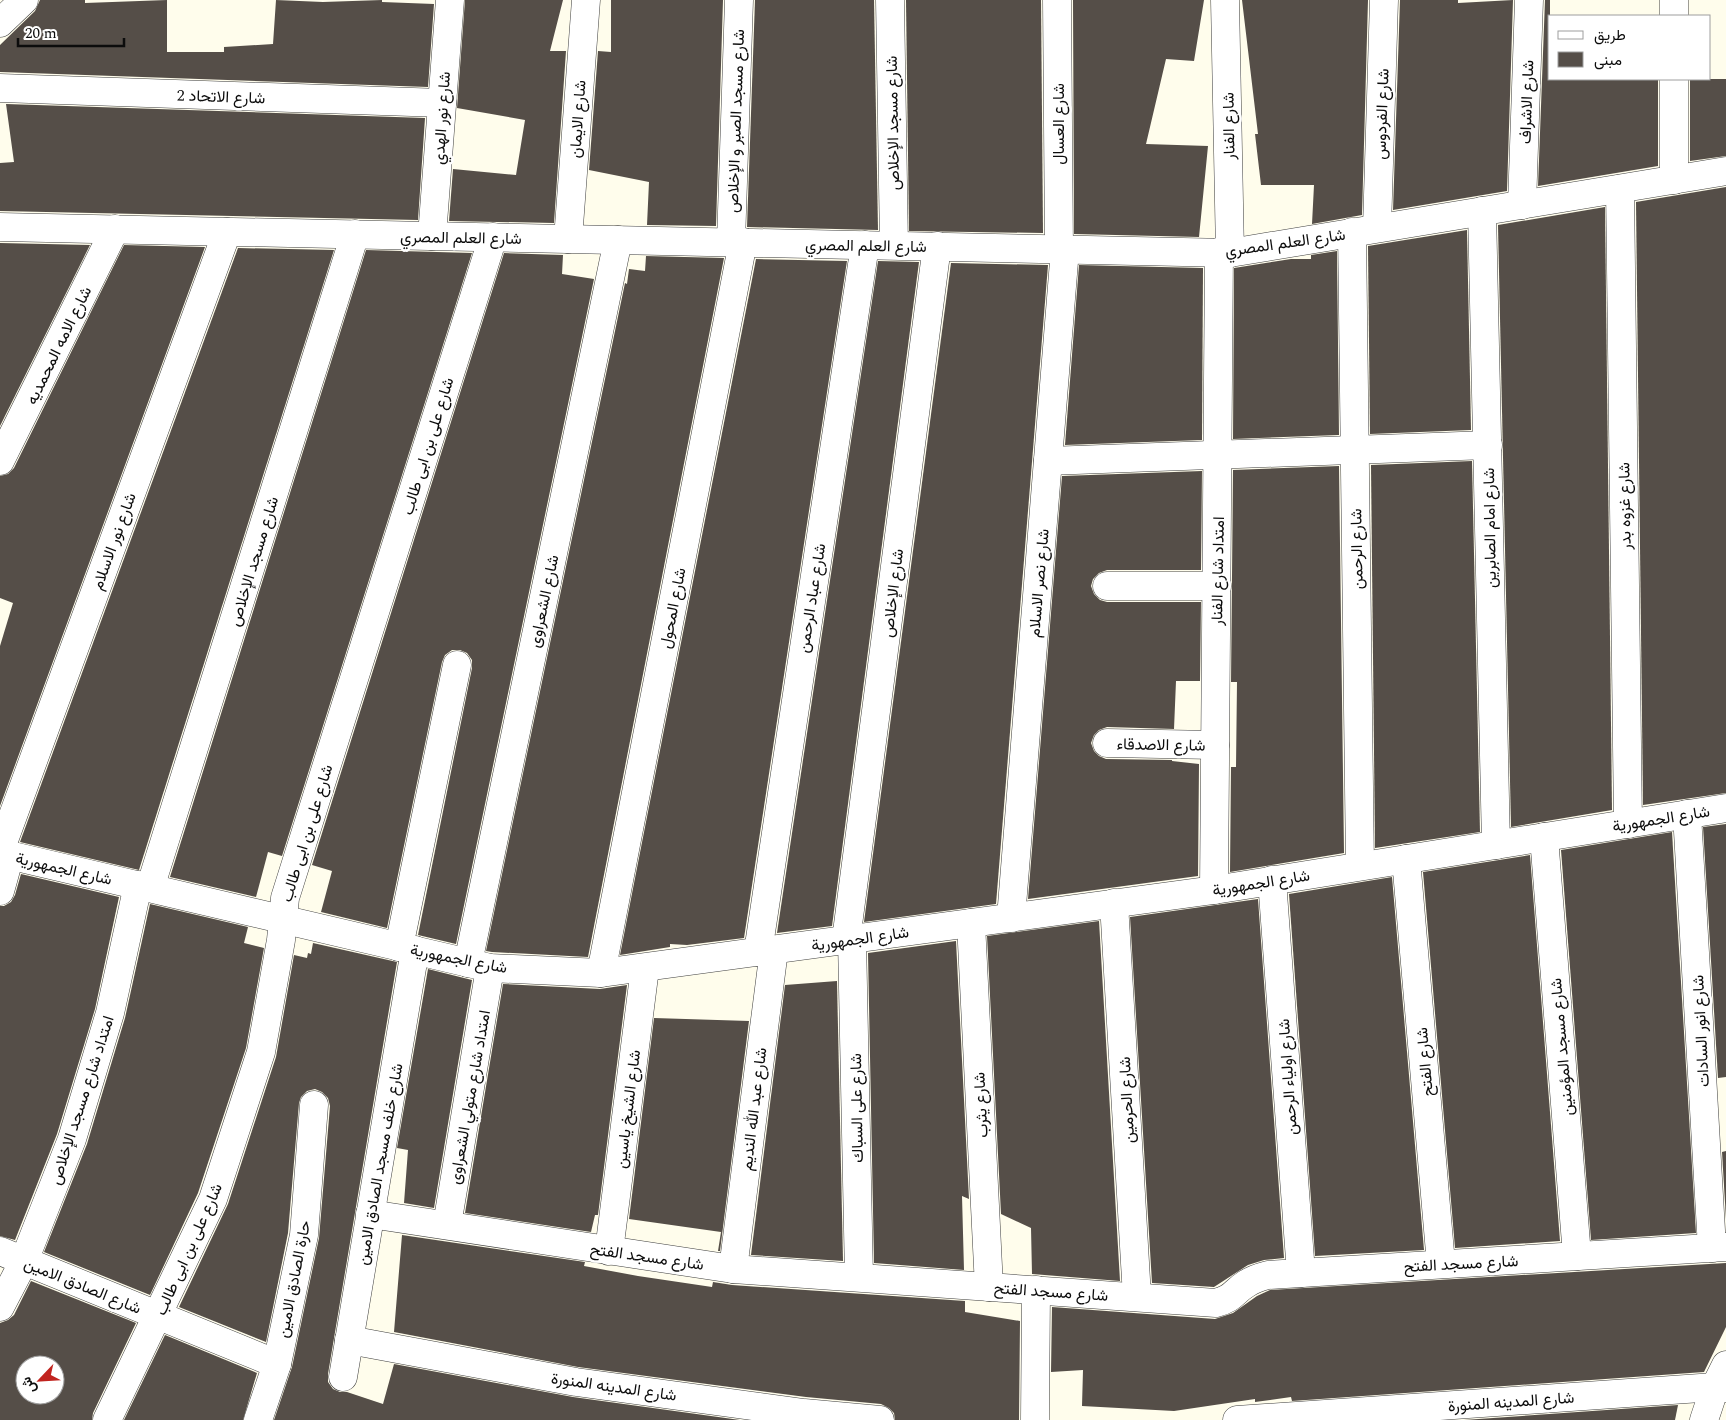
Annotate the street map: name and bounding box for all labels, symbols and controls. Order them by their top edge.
scale bar [18,15,124,47]
legend [1548,15,1711,80]
text: 20 m [25,22,57,45]
text: طريق [1594,24,1626,47]
street label: شارع مسجد الصبر و الإخلاص [721,29,751,213]
text: مبنى [1594,49,1622,72]
street label: شارع مسجد الإخلاص [880,55,906,191]
street label: شارع الاشراف [1514,60,1540,145]
street label: شارع الفردوس [1368,68,1396,160]
street label: شارع نور الهدي [427,71,458,166]
street label: شارع الايمان [563,79,593,159]
street label: شارع الاتحاد 2 [176,83,266,111]
street label: شارع العسال [1047,83,1071,165]
street label: شارع الفنار [1216,92,1242,161]
street label: شارع العلم المصري [1223,223,1347,264]
street label: شارع العلم المصري [400,225,522,252]
street label: شارع العلم المصري [805,233,927,260]
street label: شارع الامه المحمديه [20,282,98,409]
street label: شارع على بن ابى طالب [396,375,460,518]
street label: شارع غزوه بدر [1612,462,1638,551]
street label: شارع امام الصابرين [1477,468,1503,588]
street label: شارع نور الاسلام [85,489,143,593]
street label: شارع مسجد الإخلاص [223,493,285,629]
street label: شارع الرحمن [1344,508,1370,590]
street label: امتداد شارع الفنار [1205,516,1231,627]
street label: شارع نصر الاسلام [1022,528,1056,639]
street label: شارع عباد الرحمن [791,542,832,655]
street label: شارع الإخلاص [876,547,910,639]
street label: شارع الشعراوى [522,553,566,650]
street label: شارع المحول [653,566,693,651]
street label: شارع الاصدقاء [1116,732,1206,758]
street label: شارع على بن ابى طالب [275,762,339,905]
street label: شارع الجمهورية [1611,799,1712,839]
street label: شارع الجمهورية [13,846,114,892]
street label: شارع الجمهورية [1211,863,1312,903]
street label: شارع الجمهورية [810,920,911,958]
street label: شارع الجمهورية [408,938,509,980]
street label: شارع انور السادات [1686,974,1716,1088]
street label: شارع مسجد المؤمنين [1544,977,1580,1117]
street label: امتداد شارع متولي الشعراوى [443,1008,498,1186]
street label: امتداد شارع مسجد الإخلاص [43,1013,121,1188]
street label: شارع اولياء الرحمن [1272,1018,1304,1136]
street label: شارع الفتح [1410,1026,1440,1097]
street label: شارع عبد الله النديم [735,1046,773,1172]
street label: شارع الشيخ ياسين [609,1048,647,1170]
street label: شارع على السباك [844,1053,870,1163]
street label: شارع الحرمين [1113,1056,1141,1144]
street label: شارع خلف مسجد الصادق الامين [350,1061,410,1267]
street label: شارع يثرب [967,1071,995,1138]
street label: شارع على بن ابى طالب [149,1179,229,1319]
street label: حارة الصادق الامين [271,1218,317,1340]
street label: شارع مسجد الفتح [588,1237,705,1277]
street label: شارع مسجد الفتح [1403,1249,1519,1279]
street label: شارع الصادق الامين [20,1251,145,1320]
street label: شارع مسجد الفتح [993,1276,1109,1308]
north arrow [15,1355,65,1405]
street label: شارع المدينه المنورة [550,1366,678,1408]
text: ش [16,1373,42,1397]
street label: شارع المدينه المنورة [1447,1386,1575,1418]

